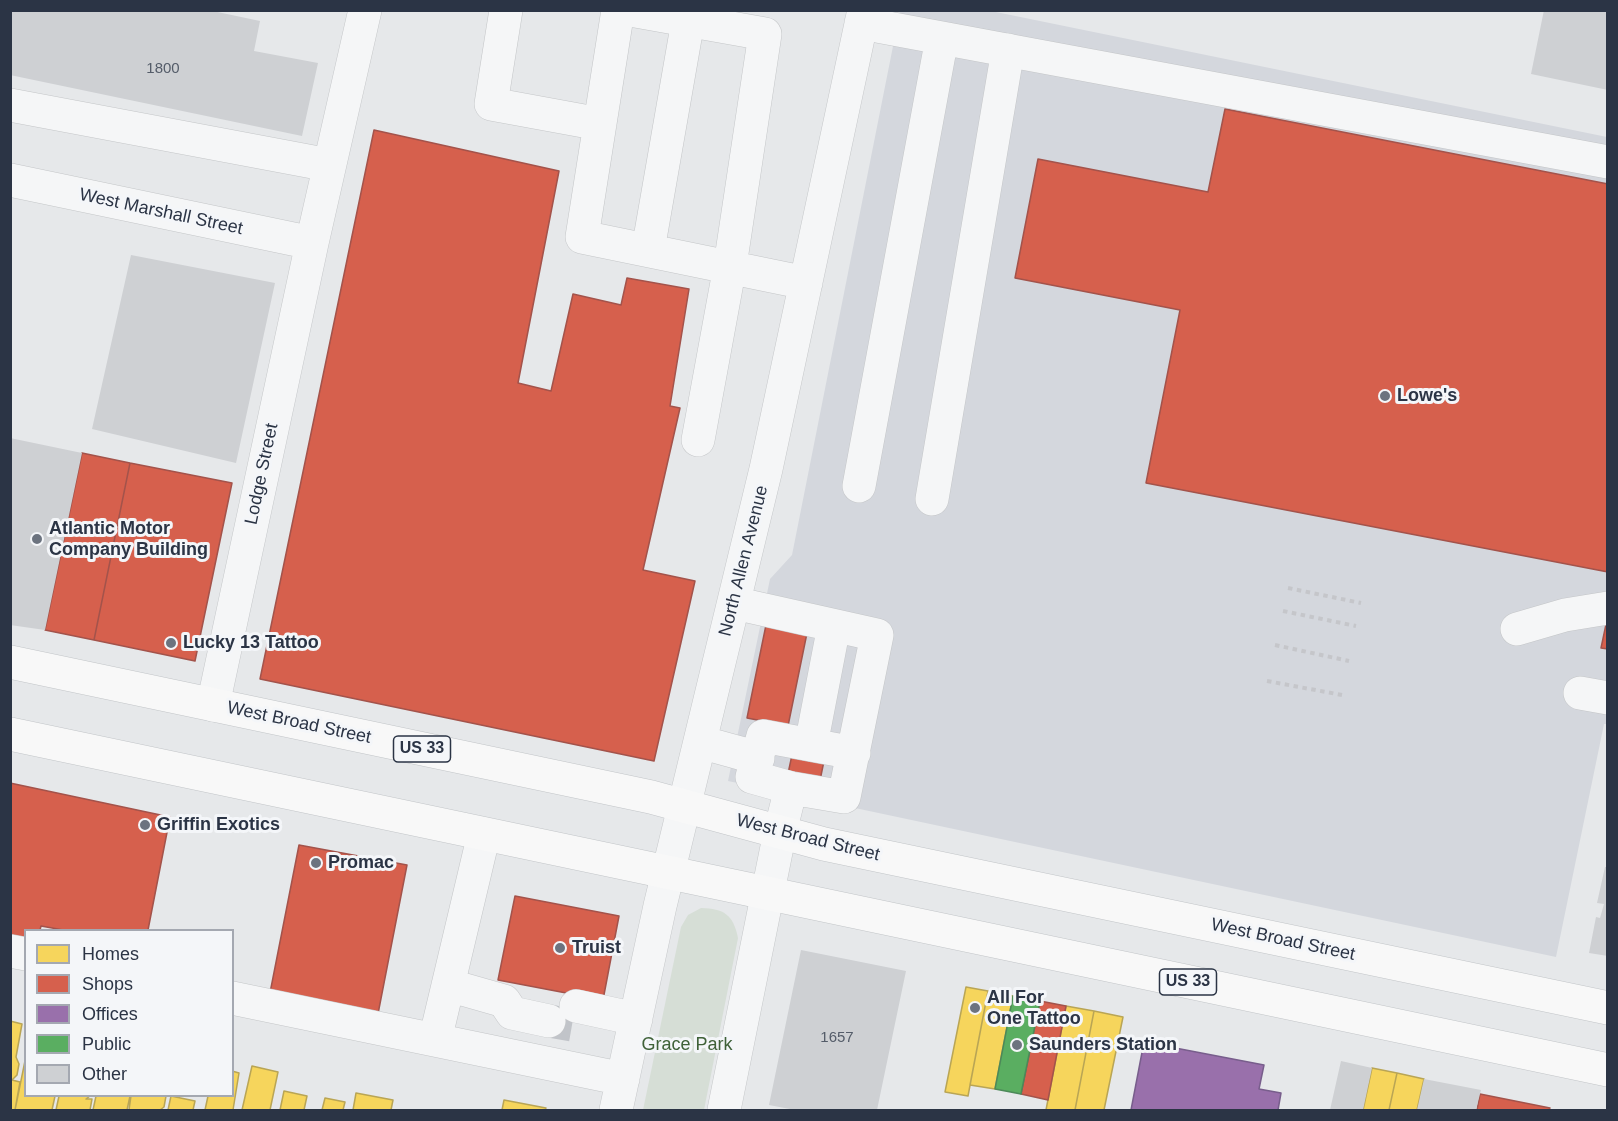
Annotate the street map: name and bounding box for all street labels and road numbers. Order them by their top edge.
street label: West Marshall Street [77,184,245,240]
street label: Lodge Street [241,421,283,527]
street label: North Allen Avenue [715,483,773,639]
street label: West Broad Street [225,697,373,749]
road number: US 33 [394,736,450,762]
street label: West Broad Street [734,810,882,866]
street label: West Broad Street [1209,914,1357,966]
road number: US 33 [1160,969,1216,995]

